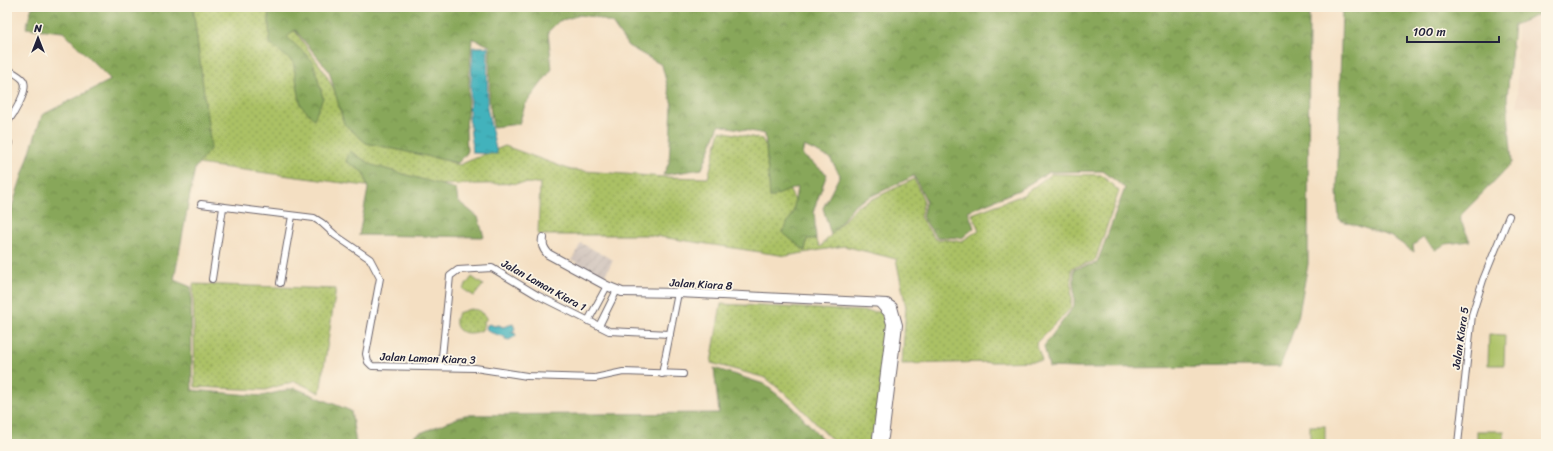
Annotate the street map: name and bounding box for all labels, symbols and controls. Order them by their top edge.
north arrow [18,18,58,58]
scale bar [1407,18,1499,44]
text: N [33,19,42,38]
text: 100 m [1413,21,1446,43]
street label: Jalan Laman Kiara 1 [497,254,590,317]
street label: Jalan Kiara 8 [668,273,733,296]
street label: Jalan Kiara 5 [1447,305,1474,372]
street label: Jalan Laman Kiara 3 [379,347,476,370]

